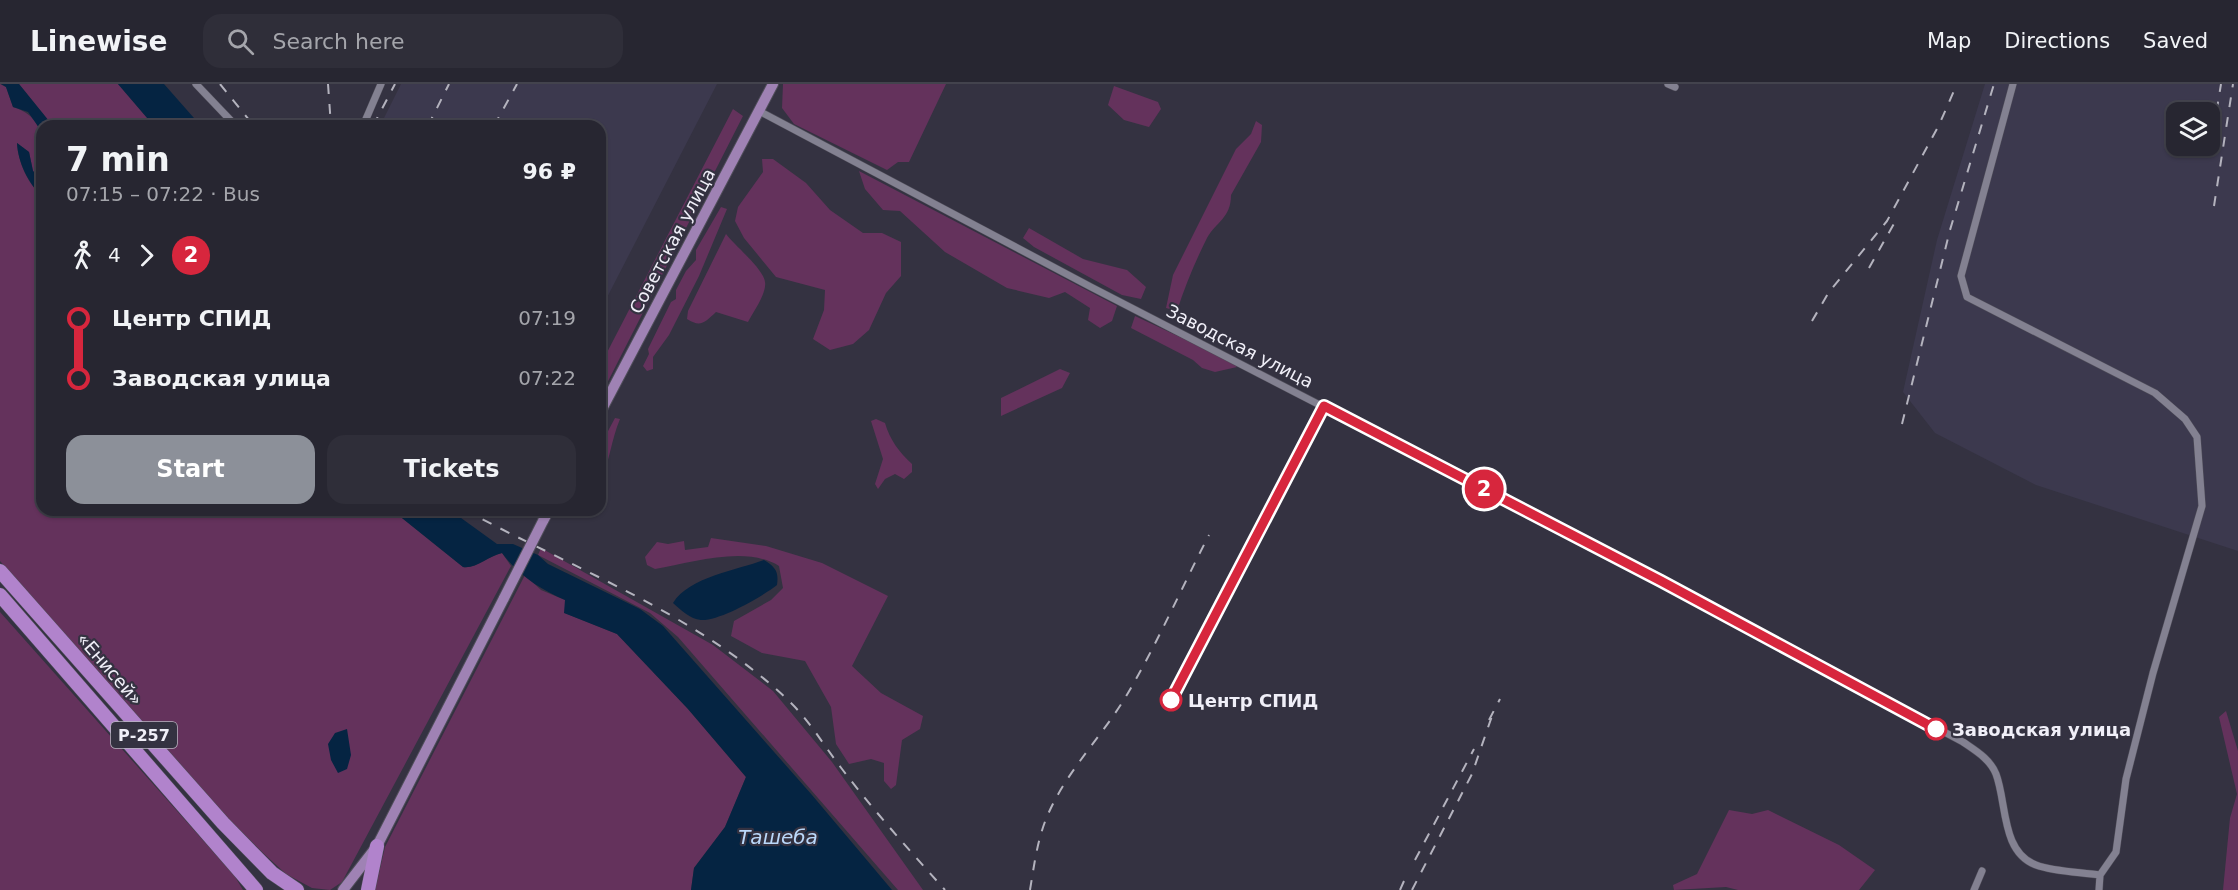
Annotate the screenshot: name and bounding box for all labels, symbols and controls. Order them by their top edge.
search box [203,14,623,68]
text: Linewise [30,25,167,58]
icon: search [224,25,257,58]
text: Search here [272,29,405,54]
text: Map [1927,29,1971,53]
text: Directions [2004,29,2110,53]
text: Saved [2143,29,2208,53]
map controls [2166,102,2220,156]
button: layers [2166,102,2220,156]
text: 7 min [66,140,170,179]
text: 96 ₽ [522,159,576,184]
street label: Советская улица [625,165,719,317]
text: 07:15 – 07:22 · Bus [66,182,260,206]
icon: walk [66,239,99,272]
icon: forward [130,239,163,272]
text: 4 [108,243,121,267]
text: 2 [184,243,198,267]
street label: Заводская улица [1163,300,1317,392]
text: Центр СПИД [112,306,271,331]
text: 07:19 [518,306,576,330]
text: Заводская улица [112,366,331,391]
text: 07:22 [518,366,576,390]
button: Start [66,435,315,504]
button: Tickets [327,435,576,504]
line badge: 2 [1464,470,1504,508]
text: 2 [1477,477,1491,501]
street label: «Енисей» [73,628,147,710]
marker: Центр СПИД [1160,689,1182,711]
place label: Центр СПИД [1188,690,1318,711]
marker: Заводская улица [1925,718,1947,740]
place label: Заводская улица [1952,719,2131,740]
road number: Р-257 [111,722,177,748]
water label: Ташеба [738,825,818,849]

